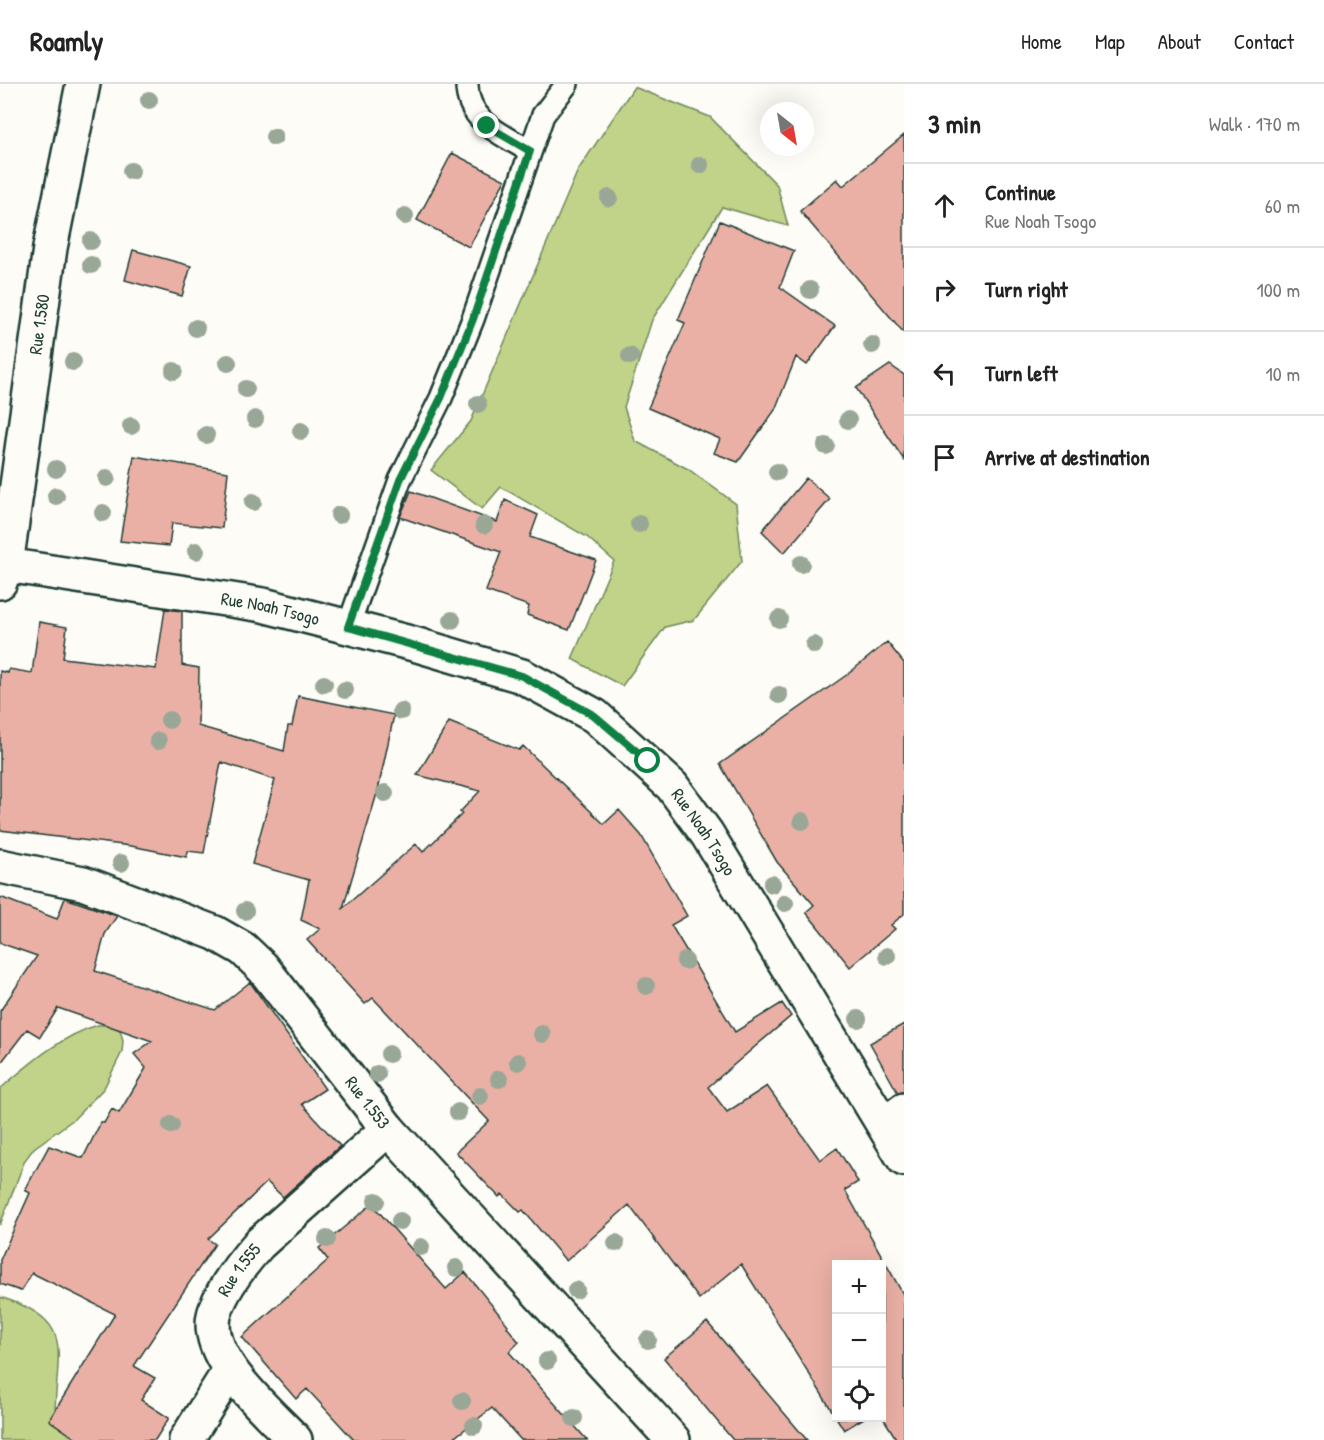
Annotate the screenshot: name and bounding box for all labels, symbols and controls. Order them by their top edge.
text: Roamly [30,22,103,60]
text: Home [1021,27,1062,56]
text: Map [1095,27,1125,56]
text: About [1158,27,1201,56]
text: Contact [1234,27,1294,56]
north arrow [760,102,814,156]
text: 3 min [928,106,981,141]
text: Walk · 170 m [1209,110,1300,137]
route end [473,112,499,138]
text: Continue [985,177,1056,207]
icon: ahead [928,189,961,222]
text: 60 m [1265,192,1300,219]
text: Rue Noah Tsogo [985,207,1096,234]
icon: right [928,273,961,306]
text: Turn right [985,274,1068,304]
text: 100 m [1257,276,1300,303]
street label: Rue 1.580 [22,293,55,356]
icon: left [928,357,961,390]
text: Turn left [985,358,1058,388]
text: 10 m [1266,360,1300,387]
icon: arrive [928,441,961,474]
text: Arrive at destination [985,442,1150,472]
street label: Rue Noah Tsogo [219,586,322,631]
route start [634,747,660,773]
street label: Rue Noah Tsogo [666,783,742,880]
street label: Rue 1.553 [339,1071,396,1134]
street label: Rue 1.555 [211,1237,267,1301]
map controls [832,1260,886,1422]
button: + [832,1260,886,1314]
button: − [832,1314,886,1368]
button: locate [832,1368,886,1422]

